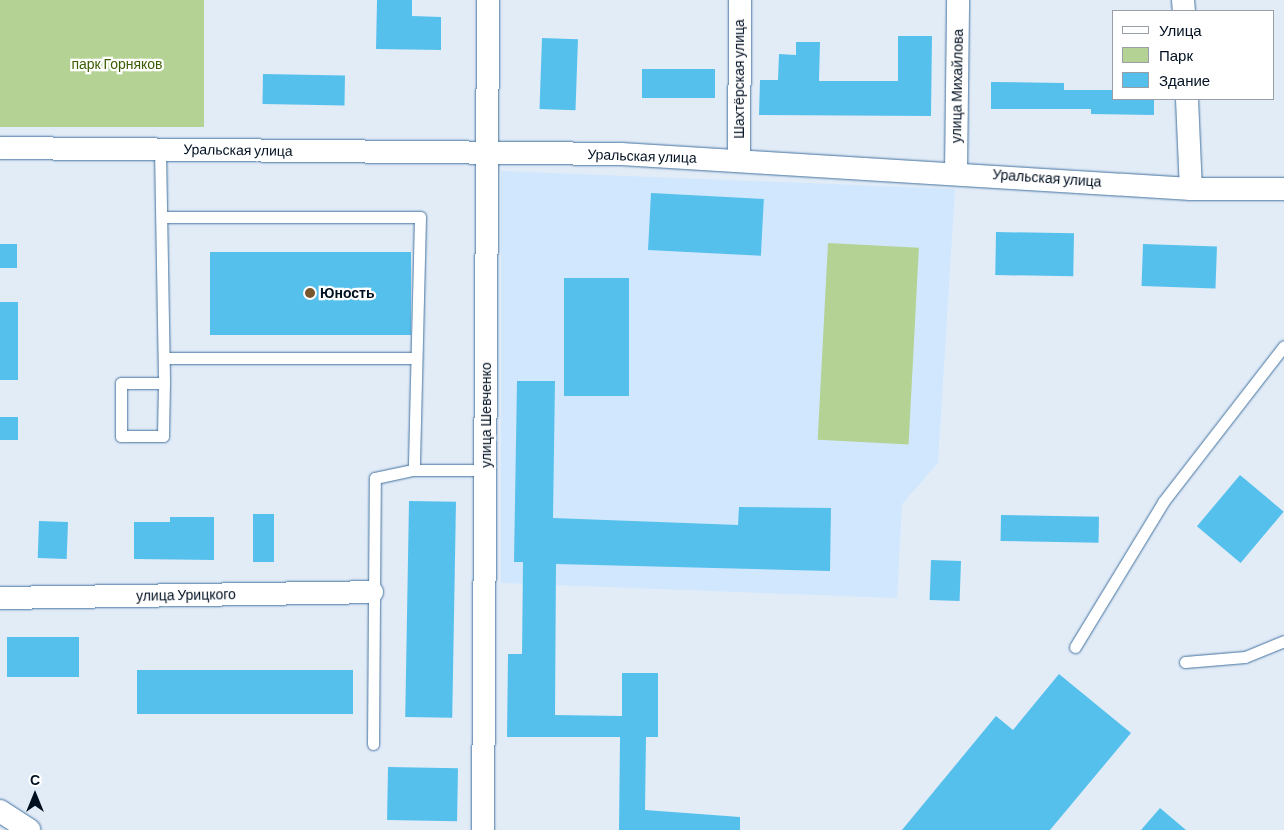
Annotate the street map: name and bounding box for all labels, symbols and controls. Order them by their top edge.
legend [1112,10,1274,100]
street label: Шахтёрская улица [731,19,747,139]
text: Улица [1159,21,1202,39]
street label: улица Михайлова [948,29,966,143]
text: Парк [1159,46,1193,64]
park label: парк Горняков [71,56,163,72]
text: Здание [1159,71,1210,89]
street label: Уральская улица [183,141,293,159]
street label: Уральская улица [587,146,697,166]
street label: Уральская улица [992,166,1102,190]
place label: Юность [320,285,375,301]
marker: Юность [304,287,316,299]
street label: улица Шевченко [478,362,494,468]
street label: улица Урицкого [136,586,236,604]
north arrow [10,770,60,820]
text: С [30,771,40,788]

